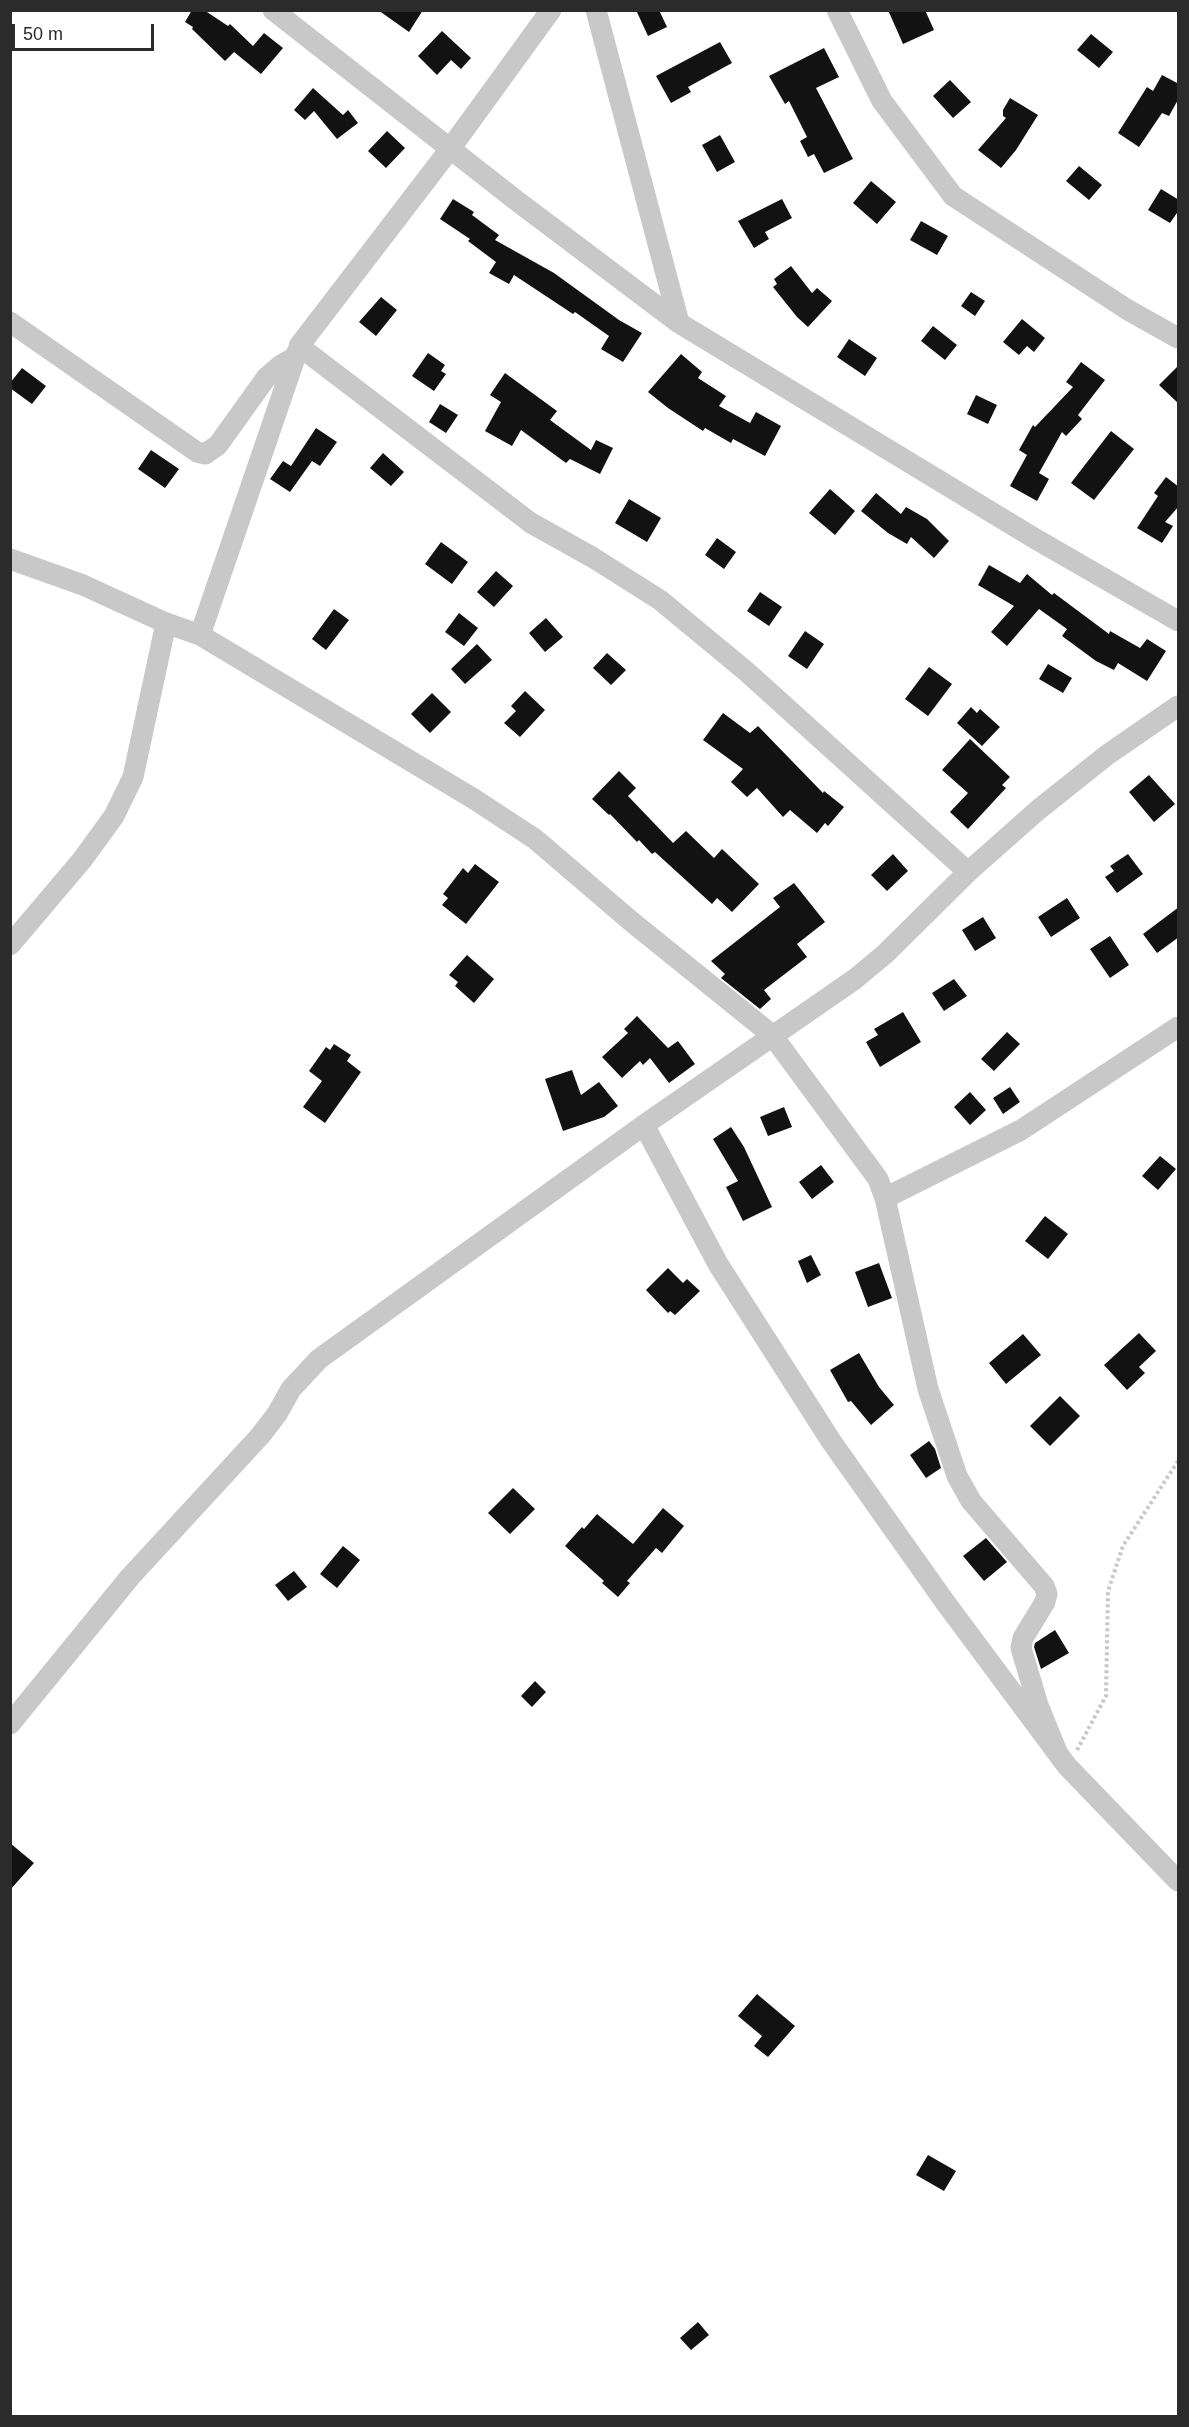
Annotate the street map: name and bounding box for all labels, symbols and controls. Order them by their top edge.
scale bar [15,12,158,50]
text: 50 m [23,24,63,44]

